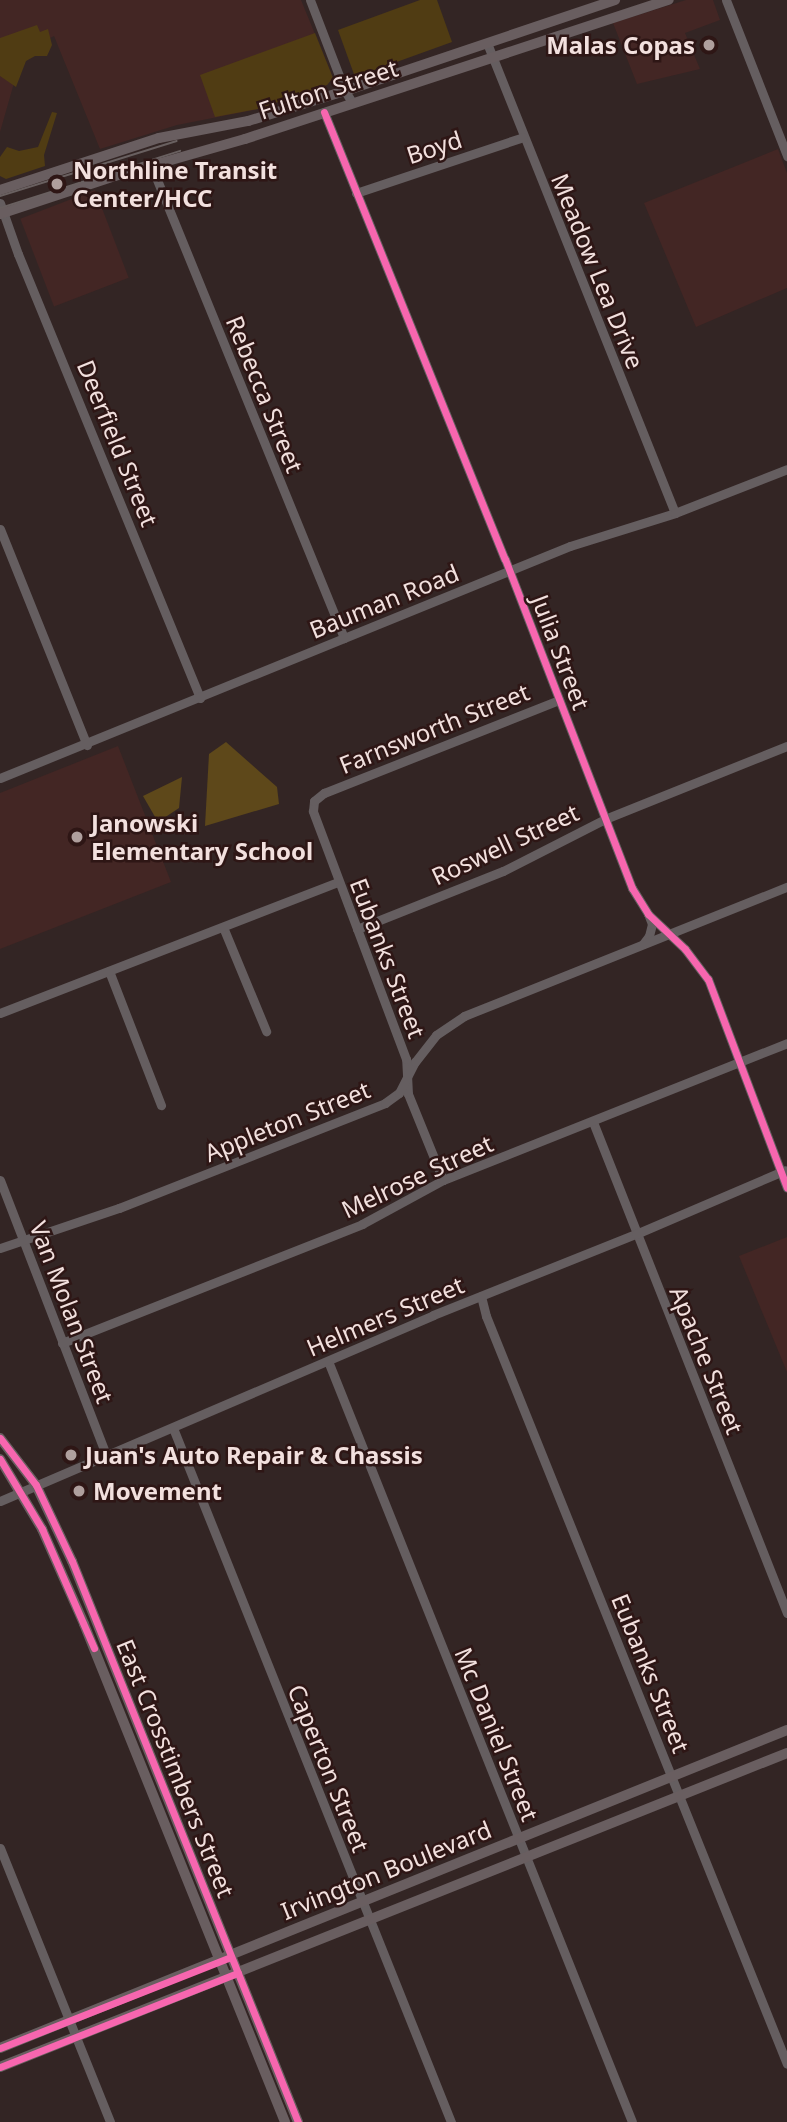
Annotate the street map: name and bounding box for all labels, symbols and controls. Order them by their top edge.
place label: Malas Copas [546,31,695,59]
marker: Malas Copas [701,37,717,53]
street label: Fulton Street [255,53,401,125]
street label: Boyd [403,125,465,169]
place label: Northline Transit Center/HCC [73,156,277,212]
street label: Meadow Lea Drive [546,169,650,373]
marker: Northline Transit Center/HCC [47,174,67,194]
street label: Rebecca Street [220,311,310,477]
street label: Deerfield Street [72,356,164,530]
street label: Bauman Road [305,558,463,644]
street label: Julia Street [526,591,596,713]
street label: Farnsworth Street [335,677,533,779]
street label: Roswell Street [427,797,583,891]
place label: Janowski Elementary School [91,809,313,865]
marker: Janowski Elementary School [69,829,85,845]
street label: Eubanks Street [344,874,432,1042]
street label: Appleton Street [200,1075,374,1167]
street label: Melrose Street [337,1128,497,1224]
street label: Van Molan Street [24,1217,120,1407]
street label: Helmers Street [302,1270,468,1362]
street label: Apache Street [664,1282,750,1438]
place label: Juan's Auto Repair & Chassis [85,1441,423,1469]
marker: Juan's Auto Repair & Chassis [63,1447,79,1463]
place label: Movement [93,1477,222,1505]
marker: Movement [71,1483,87,1499]
street label: Eubanks Street [606,1589,696,1757]
street label: East Crosstimbers Street [111,1635,241,1901]
street label: Mc Daniel Street [449,1643,545,1825]
street label: Caperton Street [282,1680,376,1856]
street label: Irvington Boulevard [277,1815,495,1925]

